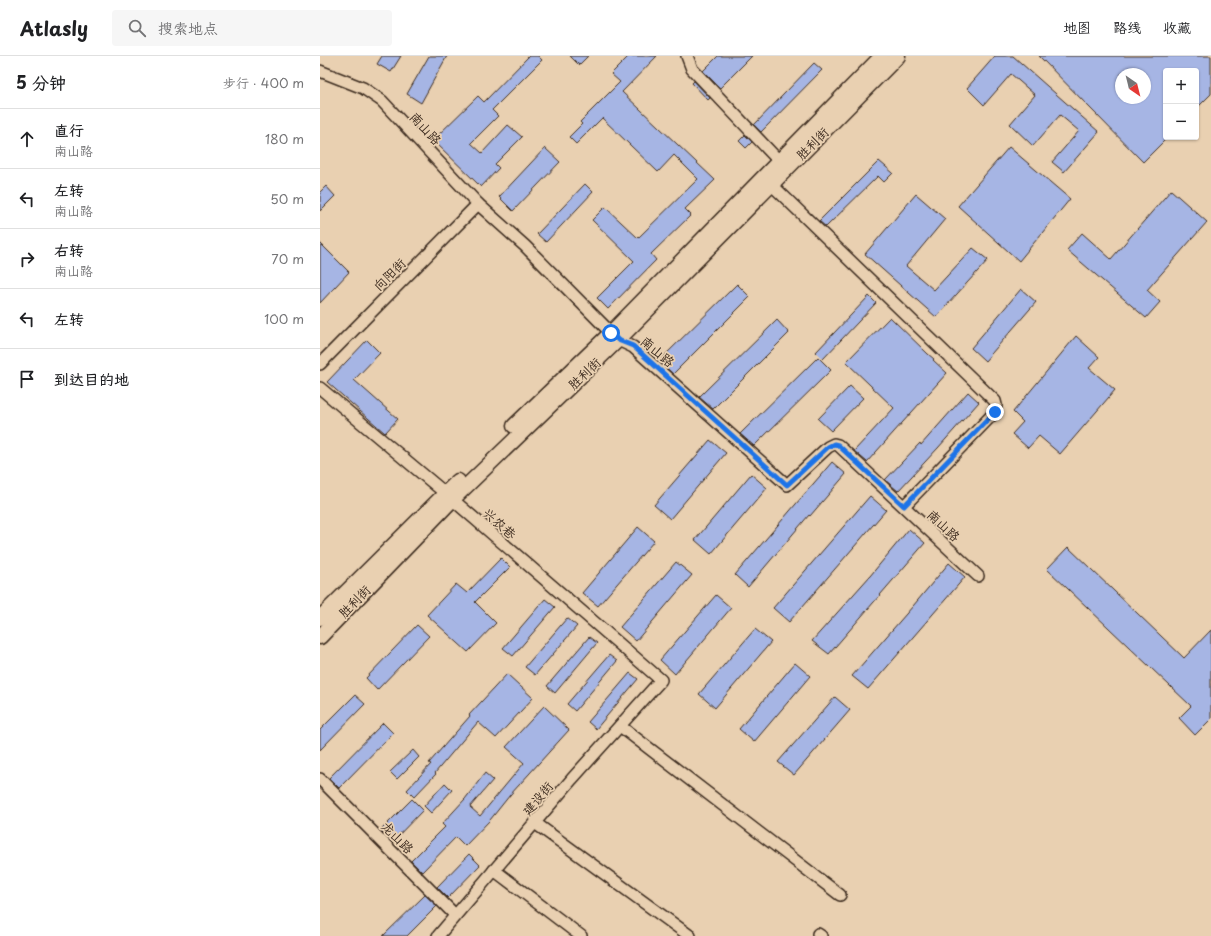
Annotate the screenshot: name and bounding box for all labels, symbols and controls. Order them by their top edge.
search box [112,10,392,46]
text: Atlasly [20,14,88,42]
text: 搜索地点 [158,16,218,39]
icon: search [126,17,148,39]
text: 地图 [1063,17,1091,38]
text: 路线 [1113,17,1141,38]
text: 收藏 [1163,17,1191,38]
north arrow [1115,68,1151,104]
map controls [1163,68,1199,140]
button: + [1163,68,1199,104]
text: 5 分钟 [16,69,66,95]
text: 步行 · 400 m [223,73,304,92]
button: − [1163,104,1199,140]
street label: 南山路 [406,107,446,149]
text: 直行 [54,118,84,141]
street label: 胜利街 [791,122,833,164]
icon: ahead [16,128,38,150]
text: 180 m [265,129,304,148]
text: 南山路 [54,141,93,160]
text: 左转 [54,178,84,201]
icon: left [16,188,38,210]
text: 50 m [270,189,304,208]
text: 南山路 [54,201,93,220]
text: 右转 [54,238,84,261]
icon: right [16,248,38,270]
text: 70 m [271,249,304,268]
street label: 向阳街 [368,253,410,295]
text: 南山路 [54,261,93,280]
text: 左转 [54,307,84,330]
icon: left [16,308,38,330]
text: 100 m [264,309,304,328]
route start [602,324,620,342]
street label: 南山路 [637,331,679,371]
street label: 胜利街 [563,353,605,393]
text: 到达目的地 [54,367,129,390]
icon: arrive [16,368,38,390]
route end [986,403,1004,421]
street label: 兴农巷 [479,503,521,543]
street label: 南山路 [923,505,965,545]
street label: 胜利街 [334,580,374,622]
street label: 建设街 [517,777,557,819]
street label: 龙山路 [377,816,419,858]

